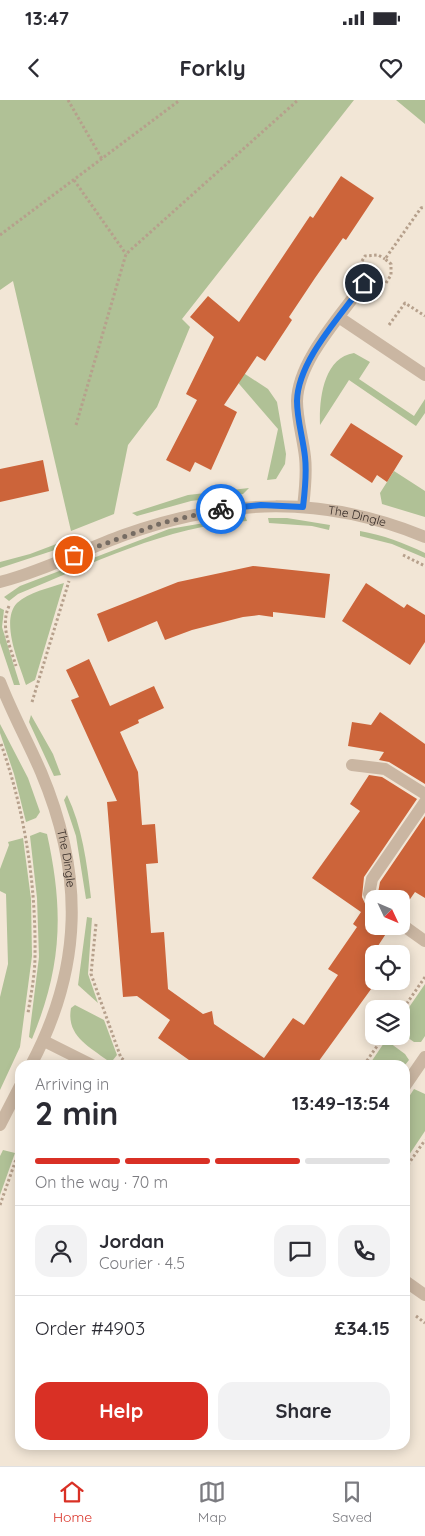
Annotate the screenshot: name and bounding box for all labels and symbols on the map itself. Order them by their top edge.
pin [343,262,385,304]
courier [196,484,246,534]
street label: The Dingle [327,502,388,530]
pin [53,534,95,576]
street label: The Dingle [54,827,79,888]
north arrow [365,890,410,935]

